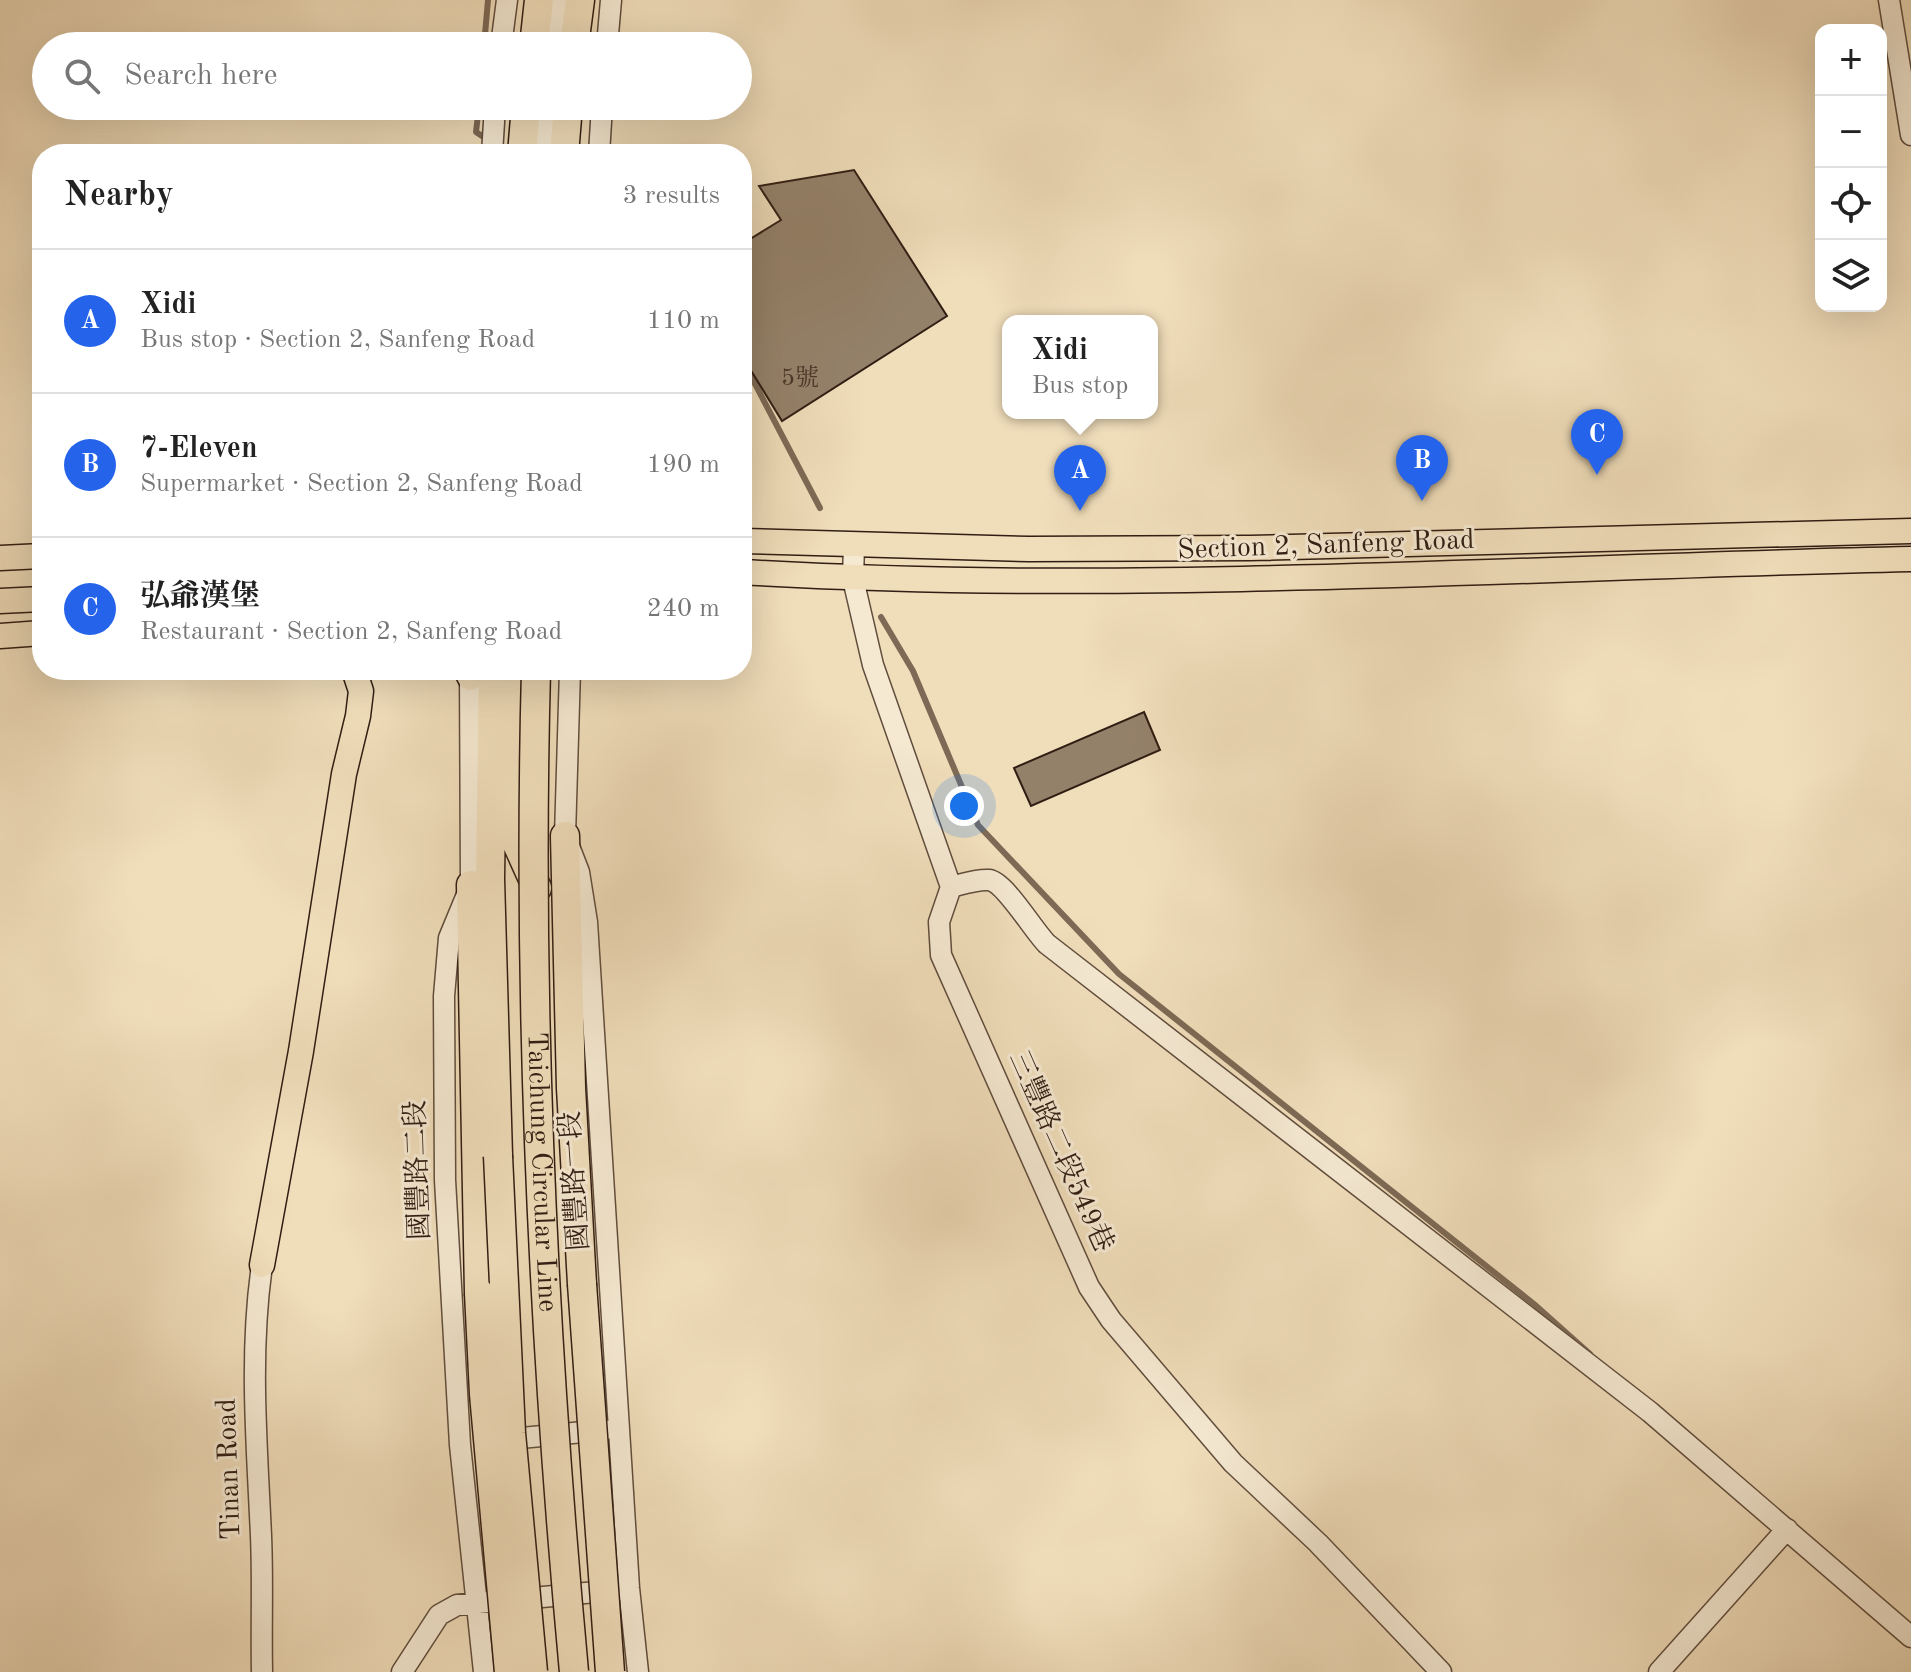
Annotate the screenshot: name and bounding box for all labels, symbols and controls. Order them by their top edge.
map controls [1815,24,1887,312]
button: + [1815,24,1887,96]
search box [32,32,752,120]
icon: search [60,54,104,98]
text: Search here [124,61,278,91]
button: − [1815,96,1887,168]
button: locate [1815,168,1887,240]
text: Nearby [64,179,174,213]
text: 3 results [622,183,720,209]
button: layers [1815,240,1887,312]
text: Xidi [140,290,196,320]
text: A [80,308,100,334]
text: 110 m [647,308,720,334]
popup [1002,315,1158,419]
text: Bus stop · Section 2, Sanfeng Road [140,327,535,353]
text: Xidi [1031,336,1088,366]
house number: 5號 [781,364,819,391]
text: Bus stop [1031,373,1129,399]
pin: C [1571,409,1623,475]
text: 7-Eleven [140,434,258,464]
pin: B [1396,435,1448,501]
pin: A [1054,445,1106,511]
text: B [81,452,99,478]
text: 190 m [647,452,720,478]
text: Supermarket · Section 2, Sanfeng Road [140,471,583,497]
street label: Section 2, Sanfeng Road [1177,527,1475,565]
text: 弘爺漢堡 [140,582,260,612]
text: C [81,596,99,622]
text: 240 m [647,596,720,622]
text: Restaurant · Section 2, Sanfeng Road [140,619,562,645]
your location [944,786,984,826]
street label: Taichung Circular Line [522,1031,561,1313]
street label: 三豐路二段549巷 [1003,1046,1120,1257]
street label: 國豐路二段 [400,1100,435,1241]
street label: 國豐路一段 [554,1110,595,1252]
street label: Tinan Road [214,1398,246,1540]

